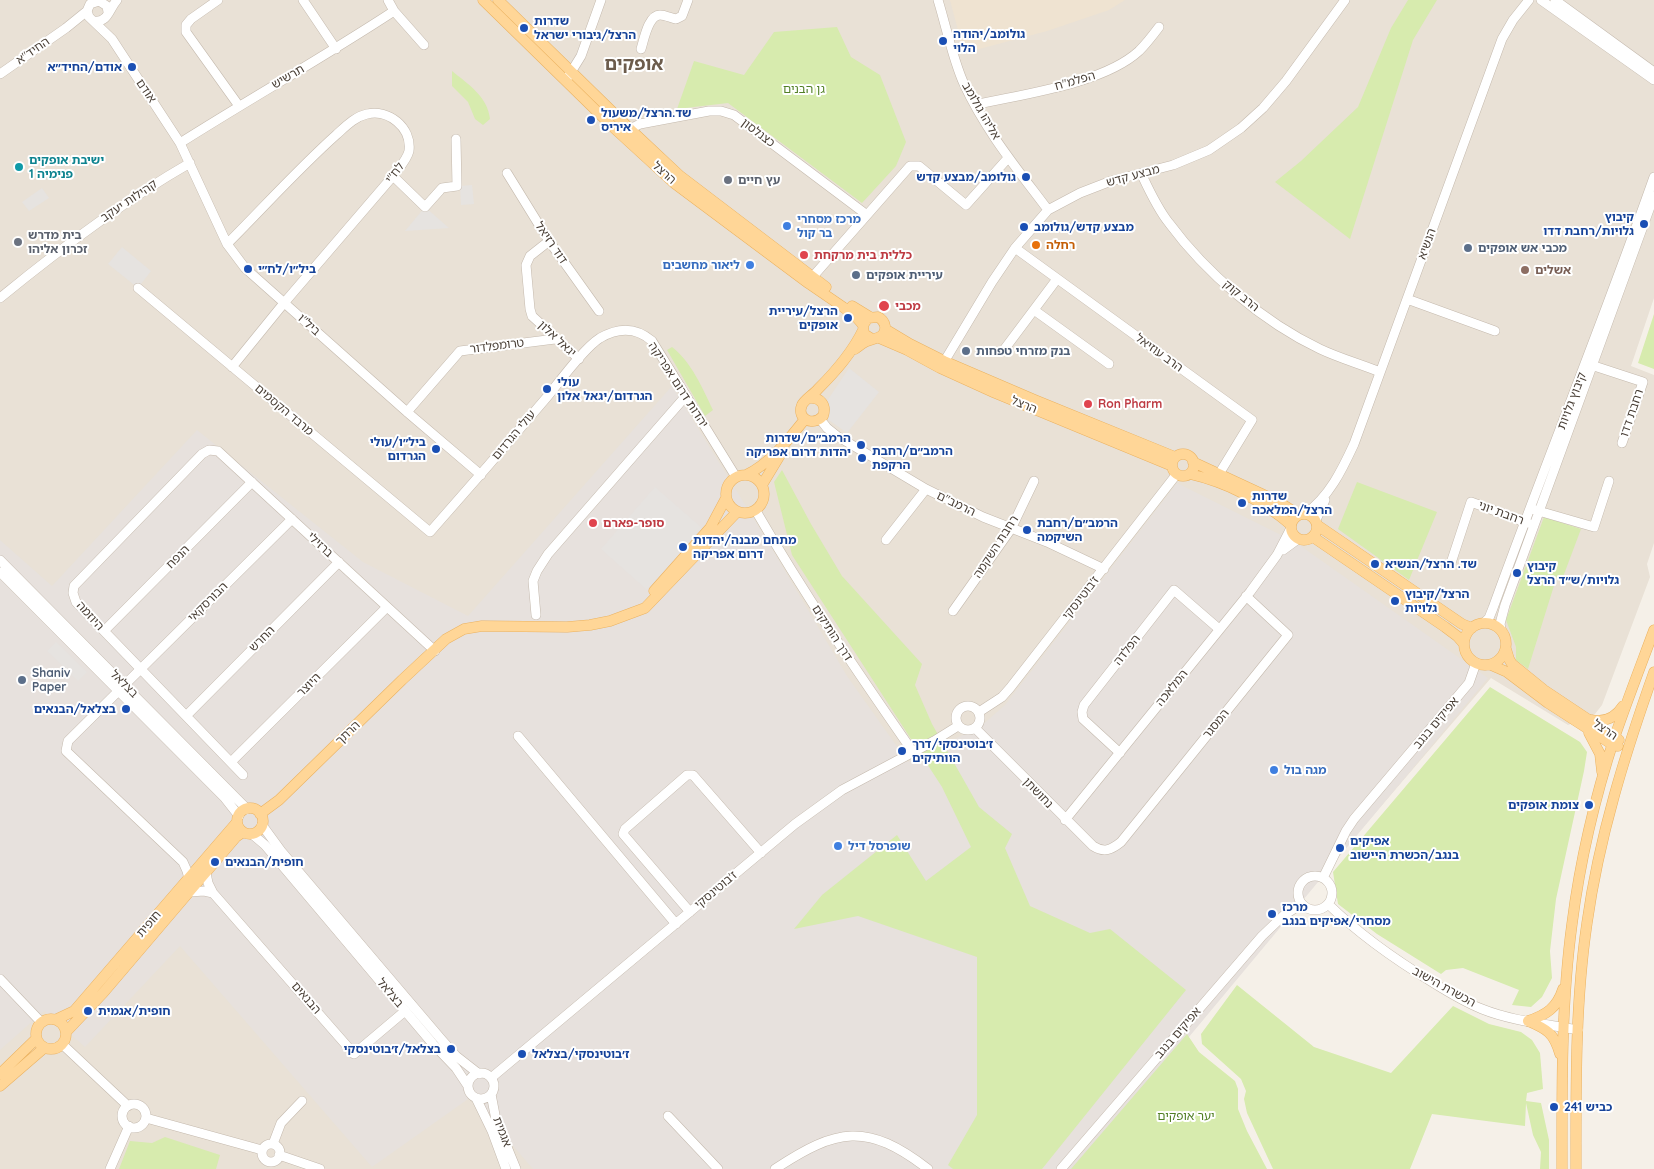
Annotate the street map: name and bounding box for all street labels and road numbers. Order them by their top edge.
street label: החיד"א [13,34,53,68]
street label: תרשיש [269,62,307,92]
street label: הפלמ"ח [1053,68,1097,94]
street label: אודם [133,76,159,106]
street label: אליהו גולומב [959,80,1003,142]
street label: כצנלסון [738,116,778,150]
street label: הרצל [649,159,679,187]
street label: לח"י [382,160,408,186]
street label: מבצע קדש [1105,162,1161,190]
street label: קהילות יעקב [98,177,160,225]
street label: דוד רזיאל [532,219,570,267]
street label: הנשיא [1415,227,1439,261]
street label: הרב קוק [1220,277,1262,315]
street label: ביל"ו [295,311,323,339]
street label: יגאל אלון [535,318,579,360]
street label: הרב עוזיאל [1132,331,1186,375]
street label: טרומפלדור [469,336,525,356]
street label: יהדות דרום אפריקה [645,339,711,431]
street label: קיבוץ גלויות [1555,370,1589,432]
street label: מרבד הקסמים [252,381,316,439]
street label: רחבת דדו [1617,387,1647,439]
street label: הרצל [1009,393,1039,417]
street label: עולי הגרדום [489,407,539,463]
street label: הרמב"ם [934,488,978,520]
street label: רחבת יוני [1476,498,1526,528]
street label: רחבת השקמה [970,513,1022,581]
street label: ברזילי [304,529,336,561]
street label: הנפח [163,542,193,572]
street label: ז'בוטינסקי [1060,573,1102,623]
street label: הבורסקאי [185,579,231,625]
street label: היוזמה [73,599,107,633]
street label: דרך הותיקים [809,602,855,664]
street label: החרש [246,623,278,655]
street label: הפלדה [1111,632,1143,668]
street label: בצלאל [107,667,141,701]
street label: המלאכה [1153,667,1191,709]
street label: היוצר [294,670,324,700]
street label: אפיקים בנגב [1410,694,1462,752]
street label: המסגר [1200,706,1232,742]
street label: הרצל [1590,717,1620,743]
street label: הרתך [333,718,363,748]
street label: נחושתן [1020,775,1056,811]
street label: ז'בוטינסקי [692,868,740,912]
street label: חופית [134,908,164,940]
street label: הכשרת הישוב [1410,964,1478,1010]
street label: בצלאל [374,976,406,1010]
street label: הבנאים [288,979,324,1017]
street label: אפיקים בנגב [1152,1004,1204,1062]
street label: אגמית [490,1115,514,1149]

